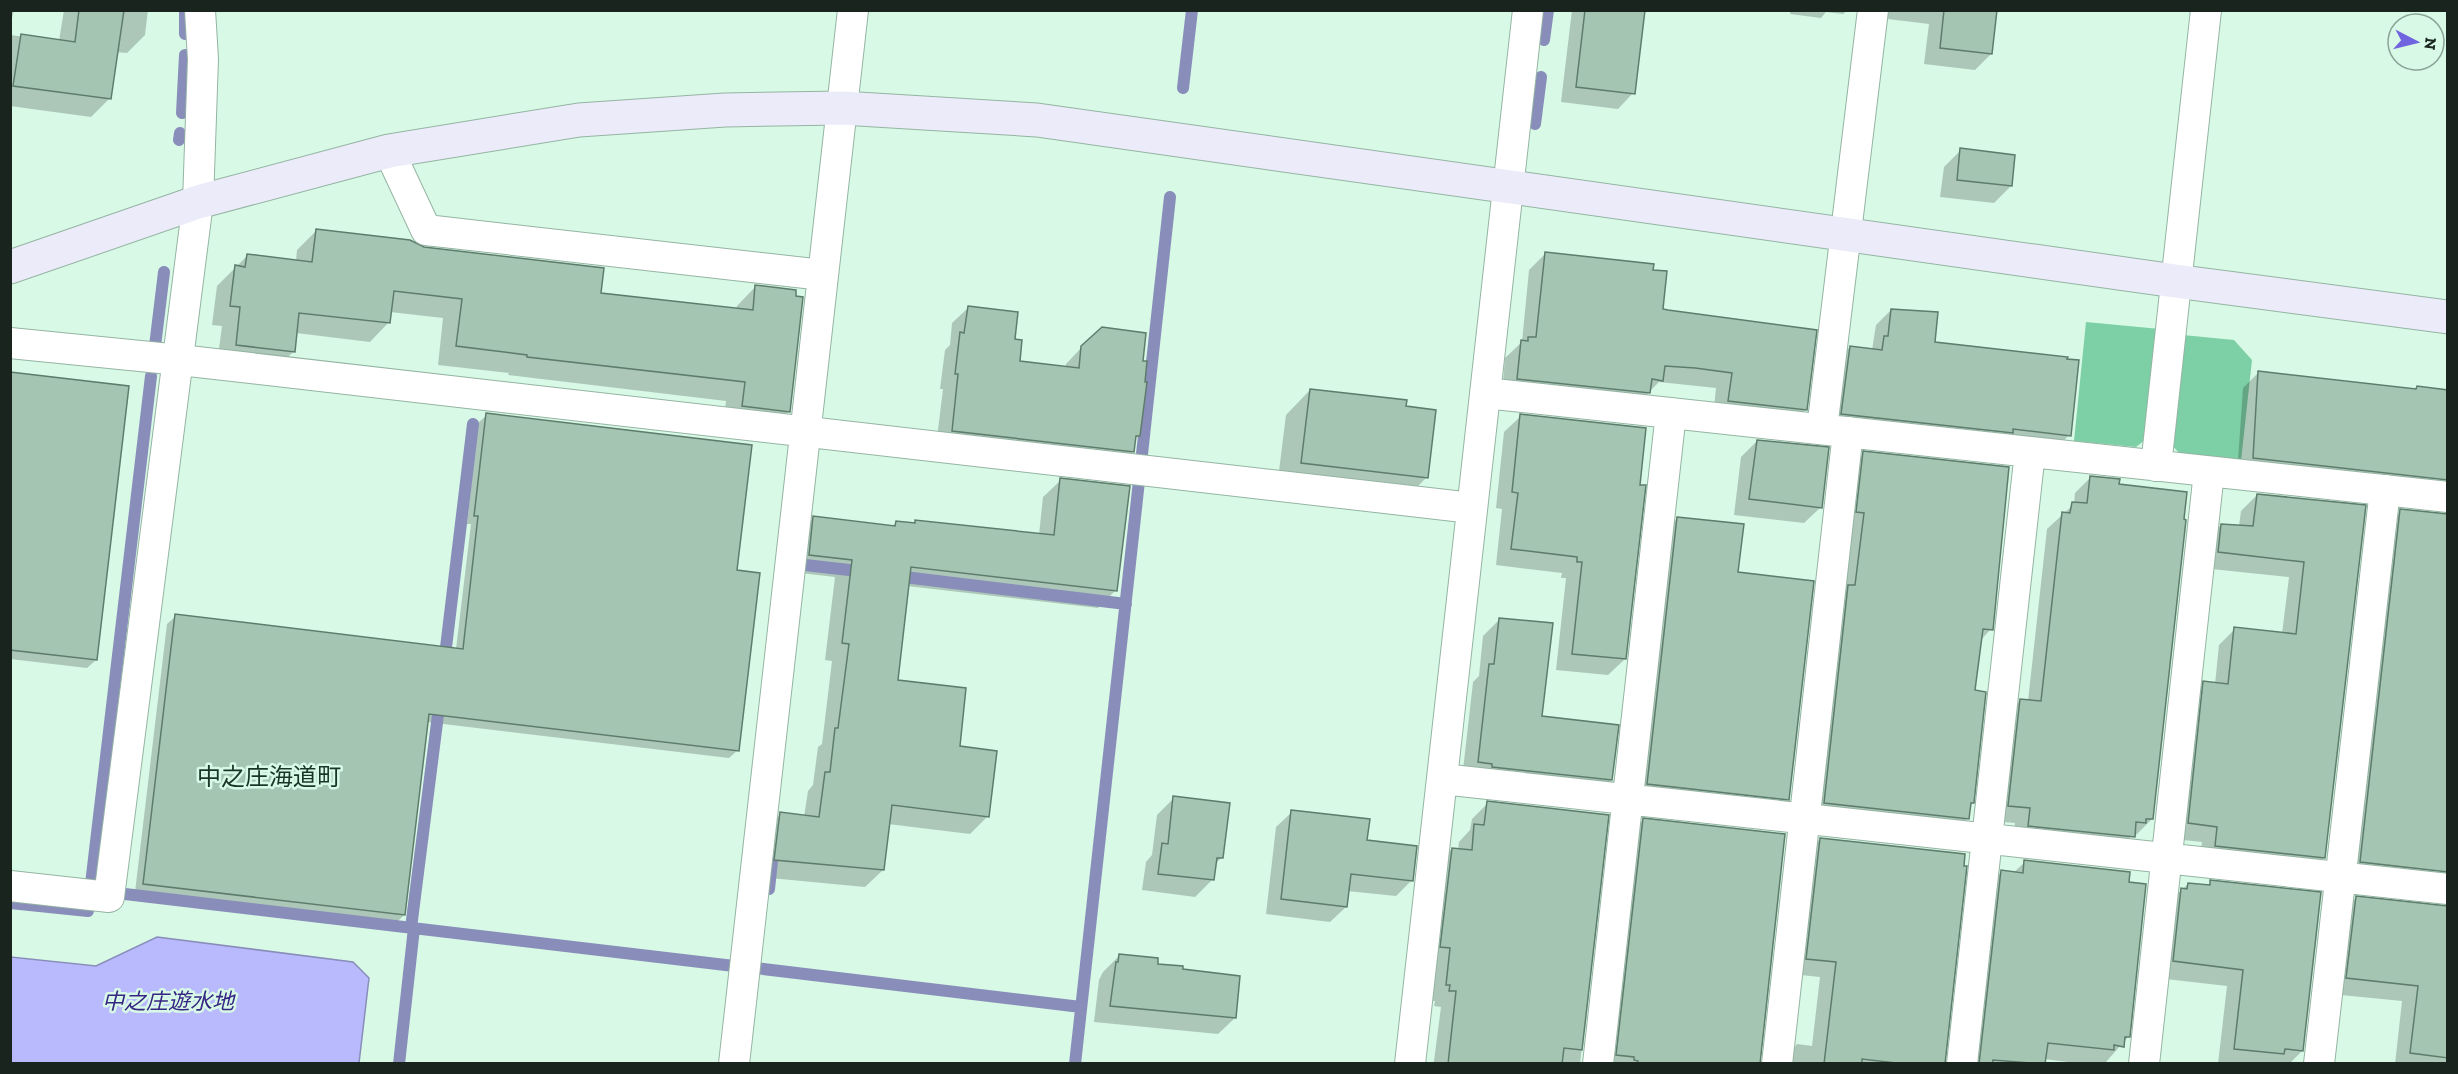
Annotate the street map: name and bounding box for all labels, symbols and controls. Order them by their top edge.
north arrow [2386,12,2446,72]
text: N [2420,37,2441,51]
district label: 中之庄海道町 [197,762,341,791]
water label: 中之庄遊水地 [102,988,236,1015]

